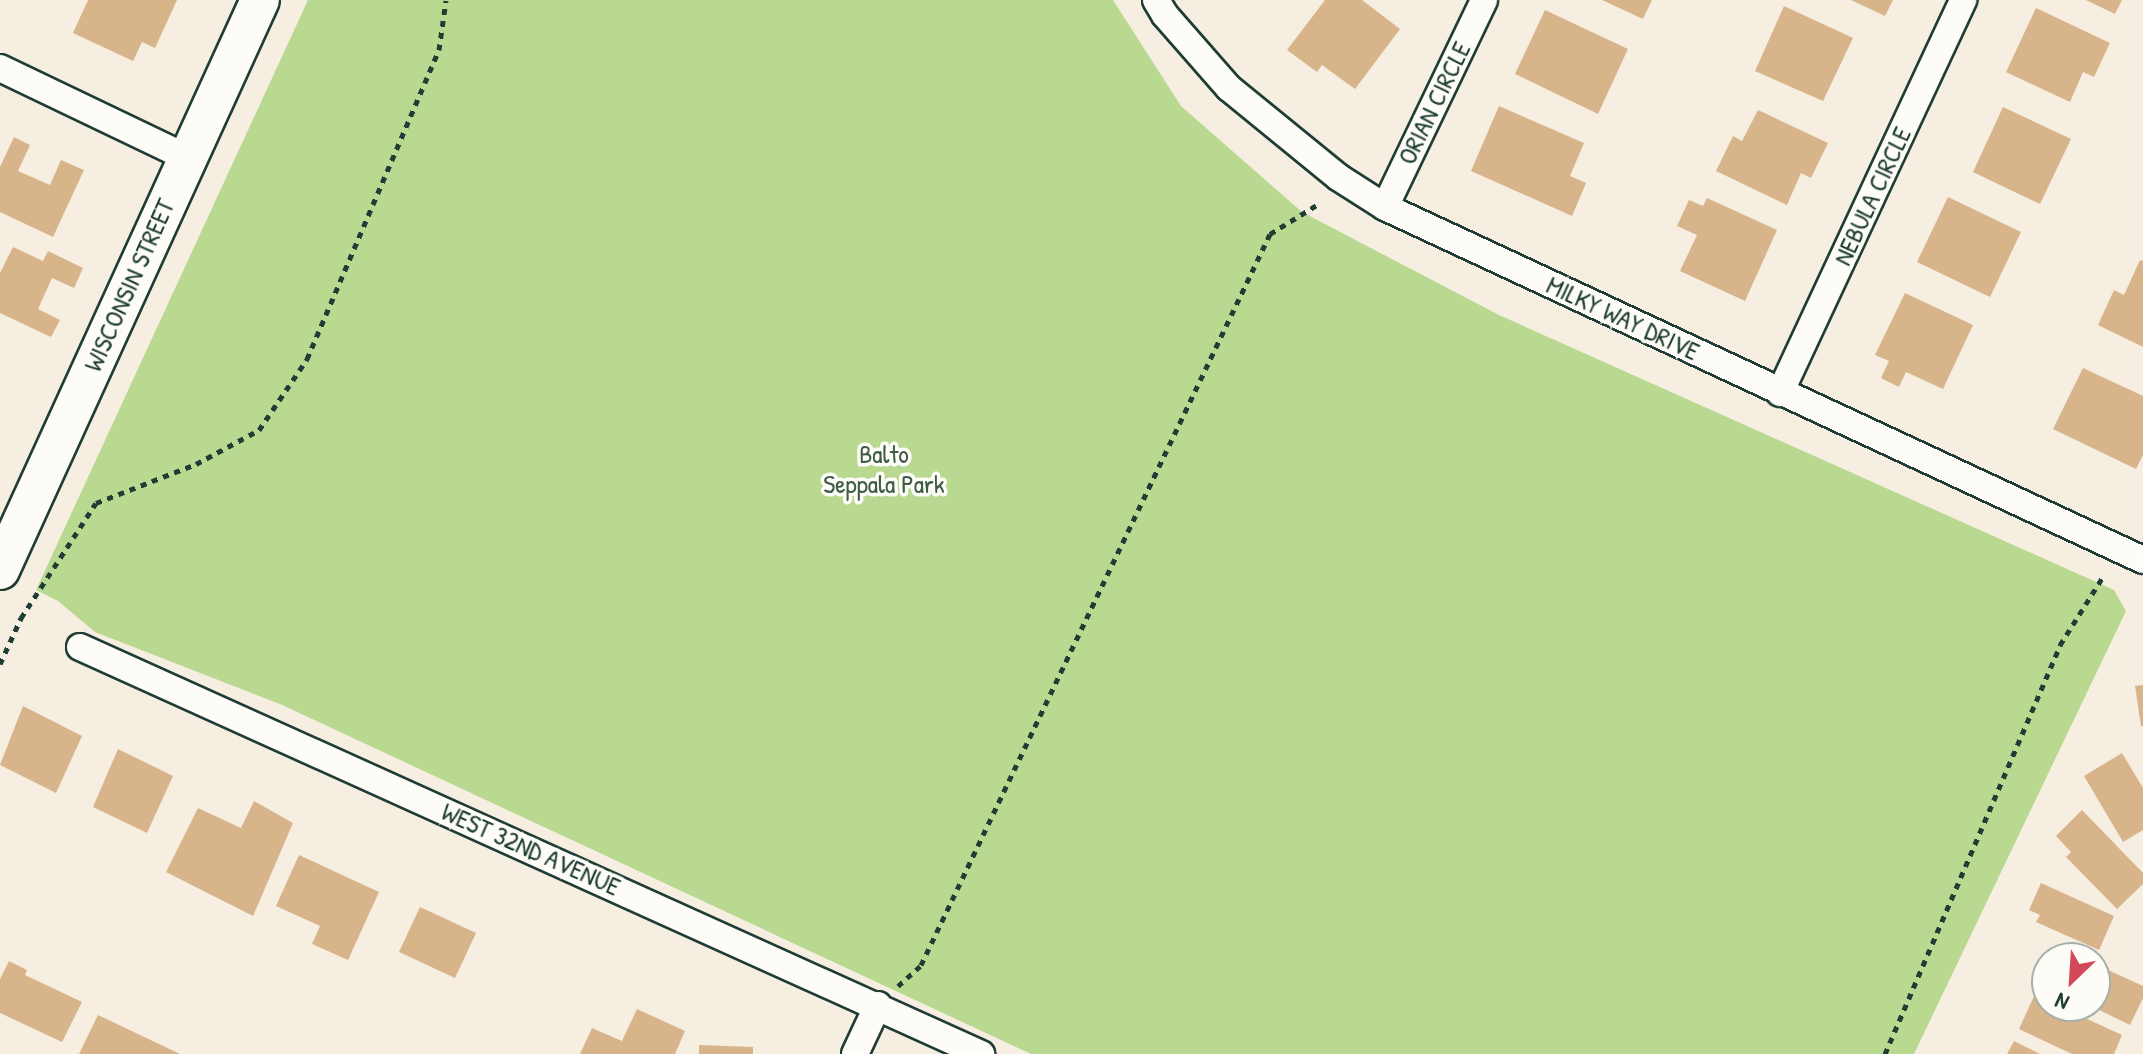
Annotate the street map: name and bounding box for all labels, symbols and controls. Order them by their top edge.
street label: ORIAN CIRCLE [1391,37,1477,169]
street label: NEBULA CIRCLE [1826,122,1918,270]
street label: WISCONSIN STREET [77,194,181,376]
street label: MILKY WAY DRIVE [1542,269,1704,367]
park label: Balto Seppala Park [823,438,945,500]
street label: WEST 32ND AVENUE [437,796,625,902]
north arrow [2031,942,2111,1022]
text: N [2050,986,2073,1018]

